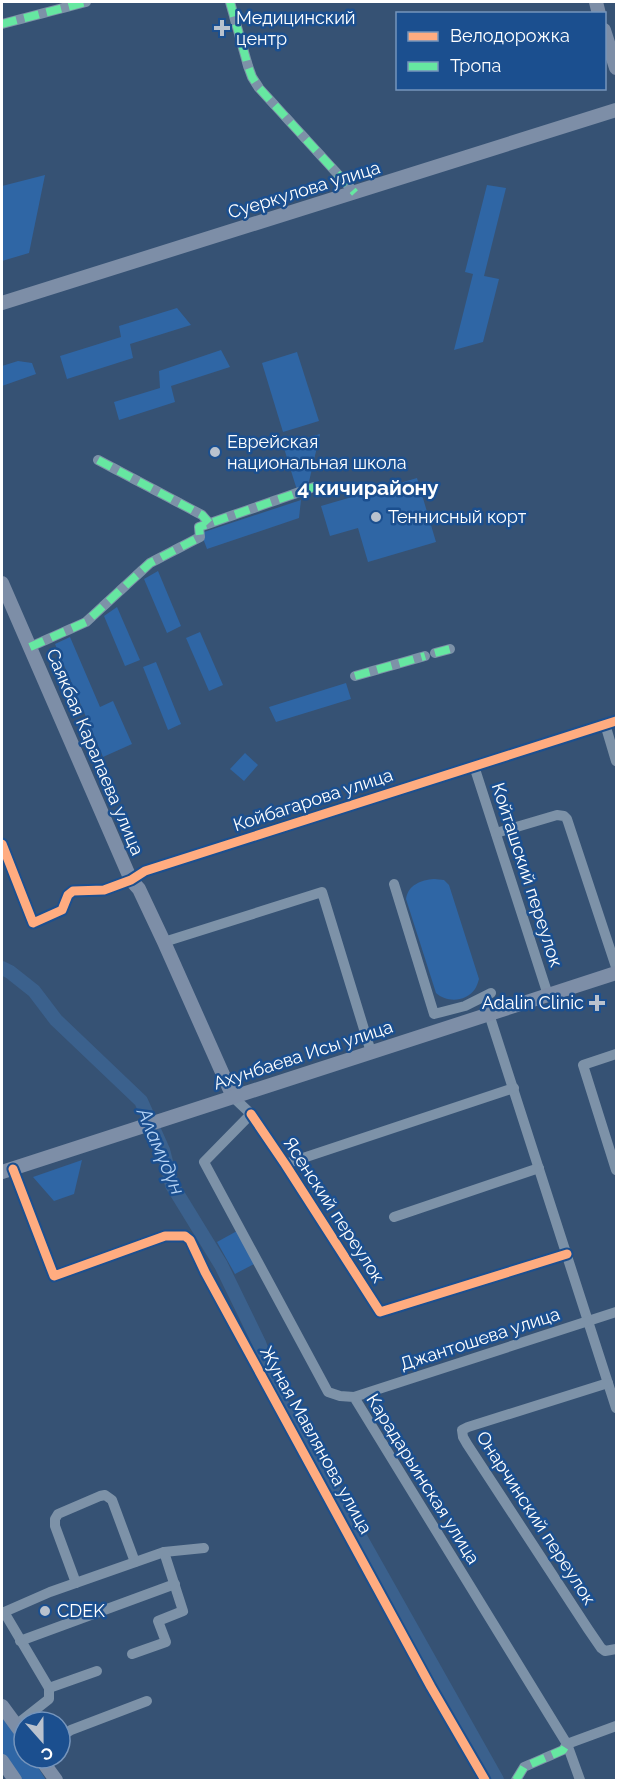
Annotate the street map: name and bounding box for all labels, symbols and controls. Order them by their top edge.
place label: Медицинский центр [236,7,356,49]
legend [396,12,606,90]
marker: Медицинский центр [213,19,231,37]
text: Велодорожка [450,25,570,46]
text: Тропа [450,55,501,76]
street label: Суеркулова улица [225,156,382,223]
place label: Еврейская национальная школа [227,431,407,473]
marker: Еврейская национальная школа [208,445,222,459]
district label: 4 кичирайону [297,475,439,500]
place label: Теннисный корт [388,506,527,527]
marker: Теннисный корт [369,510,383,524]
street label: Саякбая Каралаева улица [42,645,149,858]
street label: Койбагарова улица [230,764,395,835]
street label: Койташский переулок [488,780,567,970]
place label: Adalin Clinic [482,992,584,1013]
marker: Adalin Clinic [588,994,606,1012]
street label: Ахунбаева Исы улица [210,1016,395,1094]
water label: Аламүдүн [132,1103,190,1198]
street label: Ясенский переулок [279,1133,389,1287]
street label: Джантошева улица [397,1303,562,1374]
street label: Жуная Мавлянова улица [256,1342,377,1537]
street label: Карадарьинская улица [362,1390,484,1568]
street label: Онарчинский переулок [472,1427,600,1608]
place label: CDEK [57,1600,105,1621]
marker: CDEK [38,1604,52,1618]
north arrow [12,1710,72,1770]
text: С [39,1743,56,1764]

